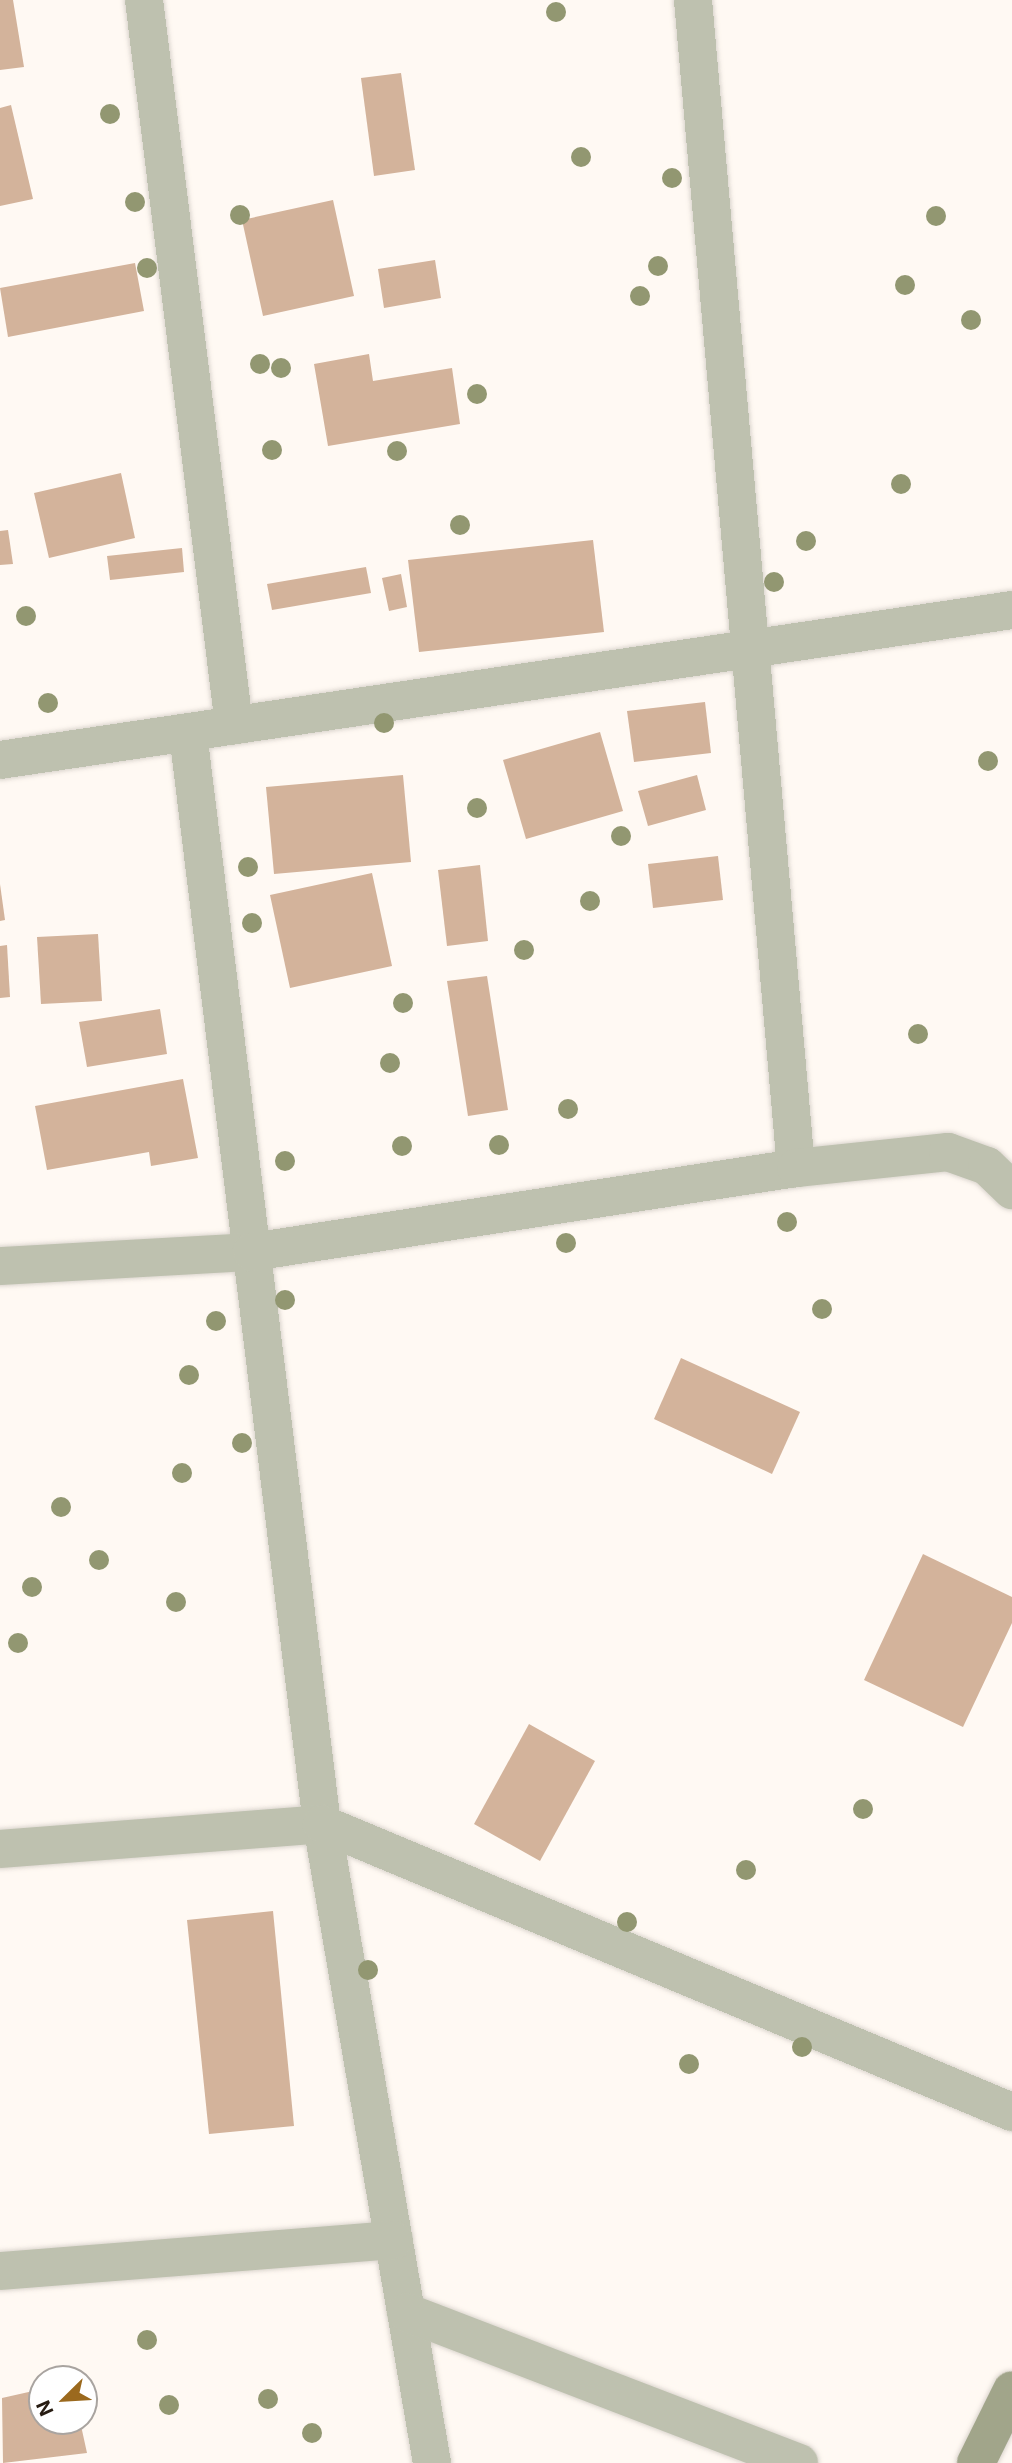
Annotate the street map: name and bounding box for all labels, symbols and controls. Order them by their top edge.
north arrow [28,2365,98,2435]
text: N [32,2397,59,2419]

